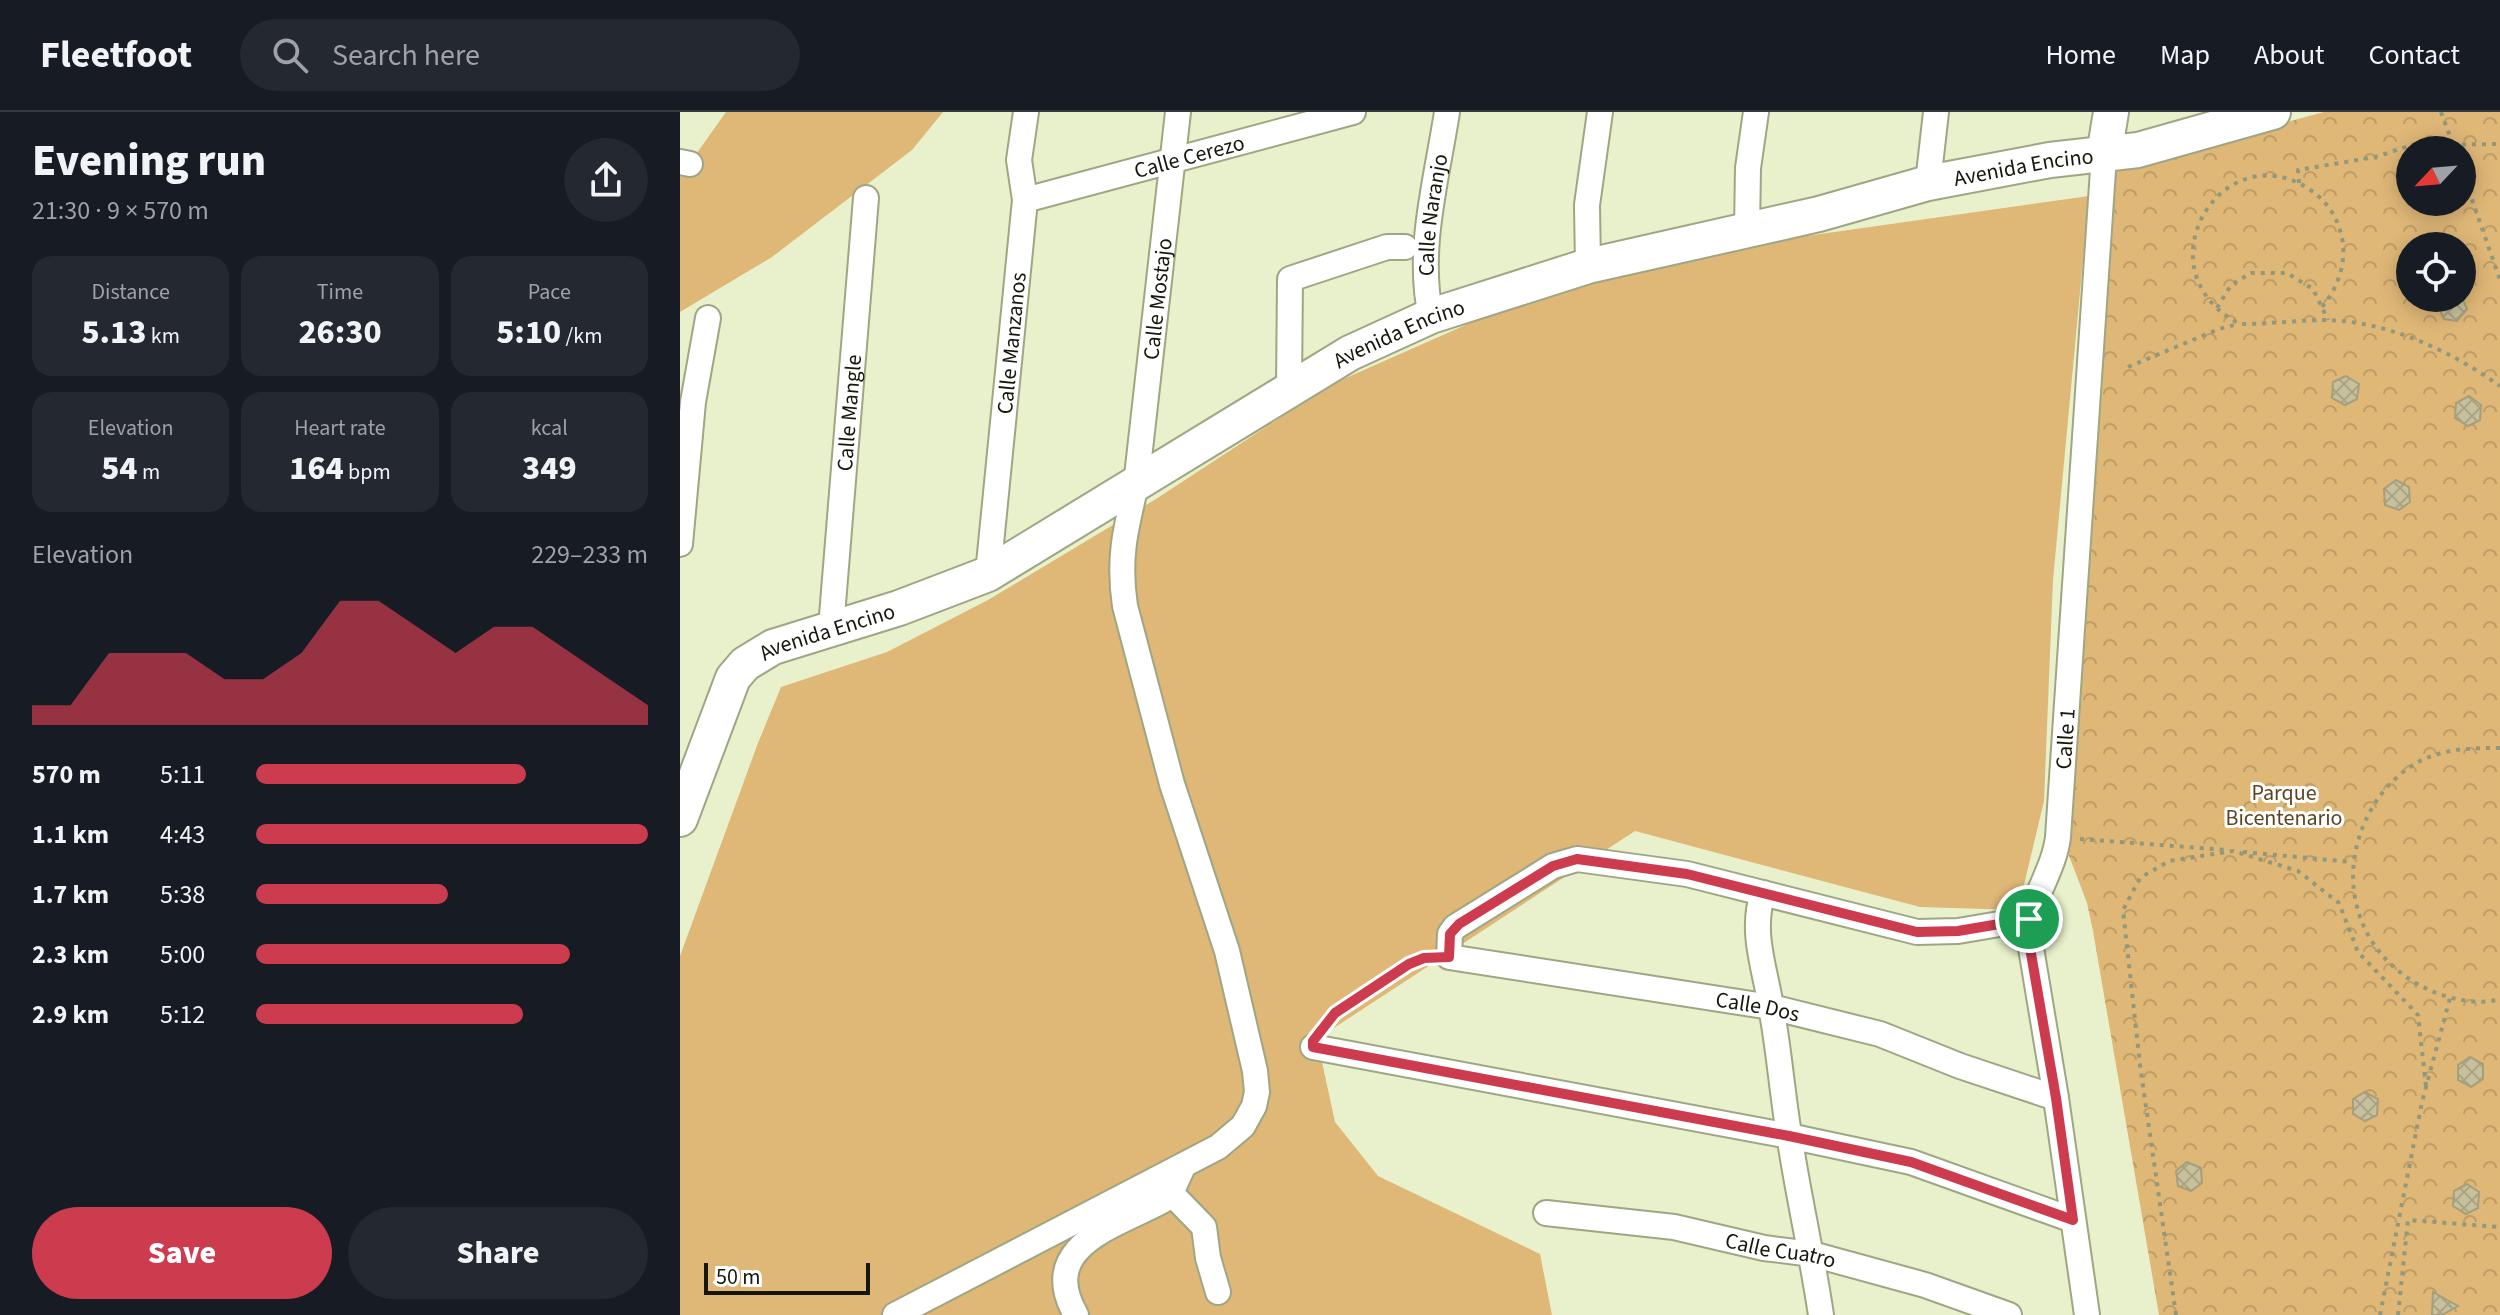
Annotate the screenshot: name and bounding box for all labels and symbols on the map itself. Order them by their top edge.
street label: Calle Cerezo [1131,127,1248,187]
north arrow [2396,136,2476,216]
street label: Avenida Encino [1951,140,2095,195]
street label: Calle Naranjo [1411,151,1457,276]
street label: Calle Mostajo [1135,236,1181,361]
street label: Calle Manzanos [989,271,1035,416]
street label: Avenida Encino [1327,291,1469,377]
street label: Calle Mangle [829,353,870,472]
street label: Avenida Encino [753,595,899,669]
street label: Calle 1 [2048,707,2084,770]
park label: Parque Bicentenario [2225,777,2343,834]
pin [1995,885,2063,953]
street label: Calle Dos [1713,984,1803,1031]
street label: Calle Cuatro [1722,1224,1840,1277]
scale bar [704,1259,870,1295]

